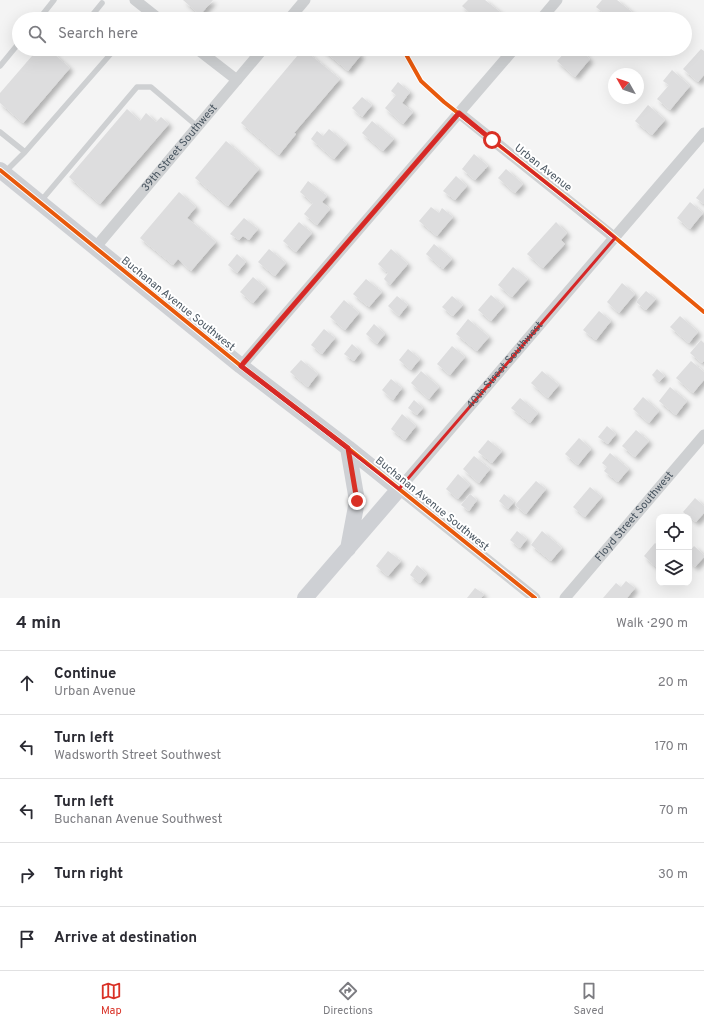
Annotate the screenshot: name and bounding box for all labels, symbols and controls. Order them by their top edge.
search box [12,12,692,56]
icon: search [26,23,48,45]
text: Search here [58,25,138,44]
north arrow [608,68,644,104]
street label: 39th Street Southwest [139,101,220,195]
route start [483,131,501,149]
street label: Urban Avenue [511,141,575,195]
street label: Buchanan Avenue Southwest [118,254,238,354]
street label: 40th Street Southwest [463,319,546,412]
street label: Buchanan Avenue Southwest [372,454,492,554]
street label: Floyd Street Southwest [592,469,677,565]
route end [348,492,366,510]
map controls [656,514,692,586]
button: locate [656,514,692,550]
button: layers [656,550,692,586]
text: 4 min [16,613,61,635]
text: Walk · 290 m [616,616,688,632]
text: Continue [54,665,116,684]
icon: ahead [16,672,38,694]
text: 20 m [658,675,688,691]
text: Urban Avenue [54,684,136,700]
text: Turn left [54,729,114,748]
icon: left [16,736,38,758]
text: 170 m [654,739,688,755]
text: Wadsworth Street Southwest [54,748,221,764]
text: Turn left [54,793,114,812]
icon: left [16,800,38,822]
text: 70 m [659,803,688,819]
text: Buchanan Avenue Southwest [54,812,222,828]
icon: right [16,864,38,886]
text: Turn right [54,865,123,884]
text: 30 m [658,867,688,883]
icon: arrive [16,928,38,950]
text: Arrive at destination [54,929,197,948]
tab: Map [100,980,122,1018]
tab: Directions [323,980,373,1018]
tab: Saved [573,980,604,1018]

